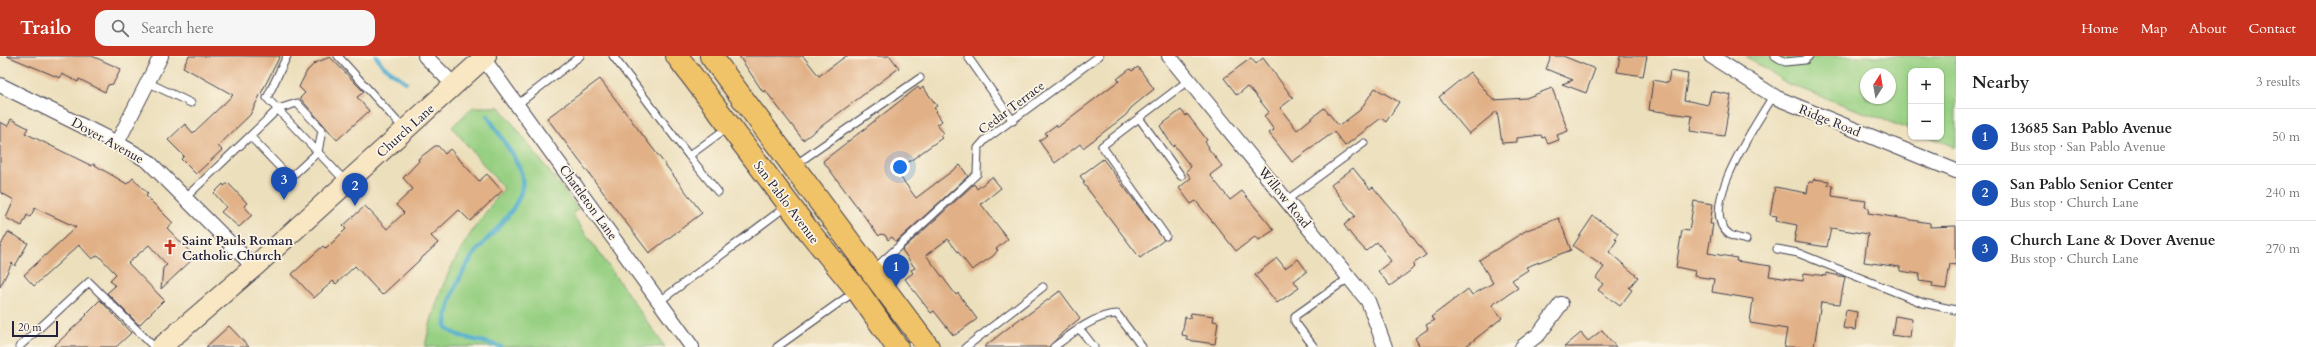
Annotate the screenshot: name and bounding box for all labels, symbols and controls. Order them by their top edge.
search box [95,10,375,46]
text: Trailo [20,15,71,41]
icon: search [109,17,131,39]
text: Search here [141,18,214,38]
text: Home [2081,19,2119,38]
text: Map [2141,19,2167,38]
text: About [2189,19,2226,38]
text: Contact [2248,19,2296,38]
north arrow [1860,68,1896,104]
map controls [1908,68,1944,140]
button: + [1908,68,1944,104]
text: Nearby [1972,71,2029,94]
text: 3 results [2256,73,2300,91]
street label: Cedar Terrace [975,77,1049,139]
street label: Church Lane [373,100,439,162]
street label: Ridge Road [1796,100,1863,141]
button: − [1908,104,1944,140]
street label: Dover Avenue [68,113,147,168]
text: 13685 San Pablo Avenue [2010,118,2172,138]
text: 1 [1982,128,1988,146]
text: 50 m [2272,128,2300,146]
text: Bus stop · San Pablo Avenue [2010,138,2166,156]
your location [890,157,910,177]
street label: San Pablo Avenue [749,158,823,248]
street label: Chattleton Lane [555,161,622,244]
street label: Willow Road [1253,162,1315,232]
pin: 3 [271,167,297,200]
pin: 2 [342,173,368,206]
text: San Pablo Senior Center [2010,174,2173,194]
text: 2 [1982,184,1988,202]
text: 240 m [2266,184,2300,202]
text: Bus stop · Church Lane [2010,194,2139,212]
text: Church Lane & Dover Avenue [2010,230,2215,250]
place label: Saint Pauls Roman Catholic Church [182,232,294,265]
church icon: Saint Pauls Roman Catholic Church [161,238,179,256]
text: 3 [1982,240,1988,258]
text: 270 m [2266,240,2300,258]
text: Bus stop · Church Lane [2010,250,2139,268]
pin: 1 [883,254,909,287]
scale bar [12,319,58,338]
text: 20 m [18,320,42,335]

